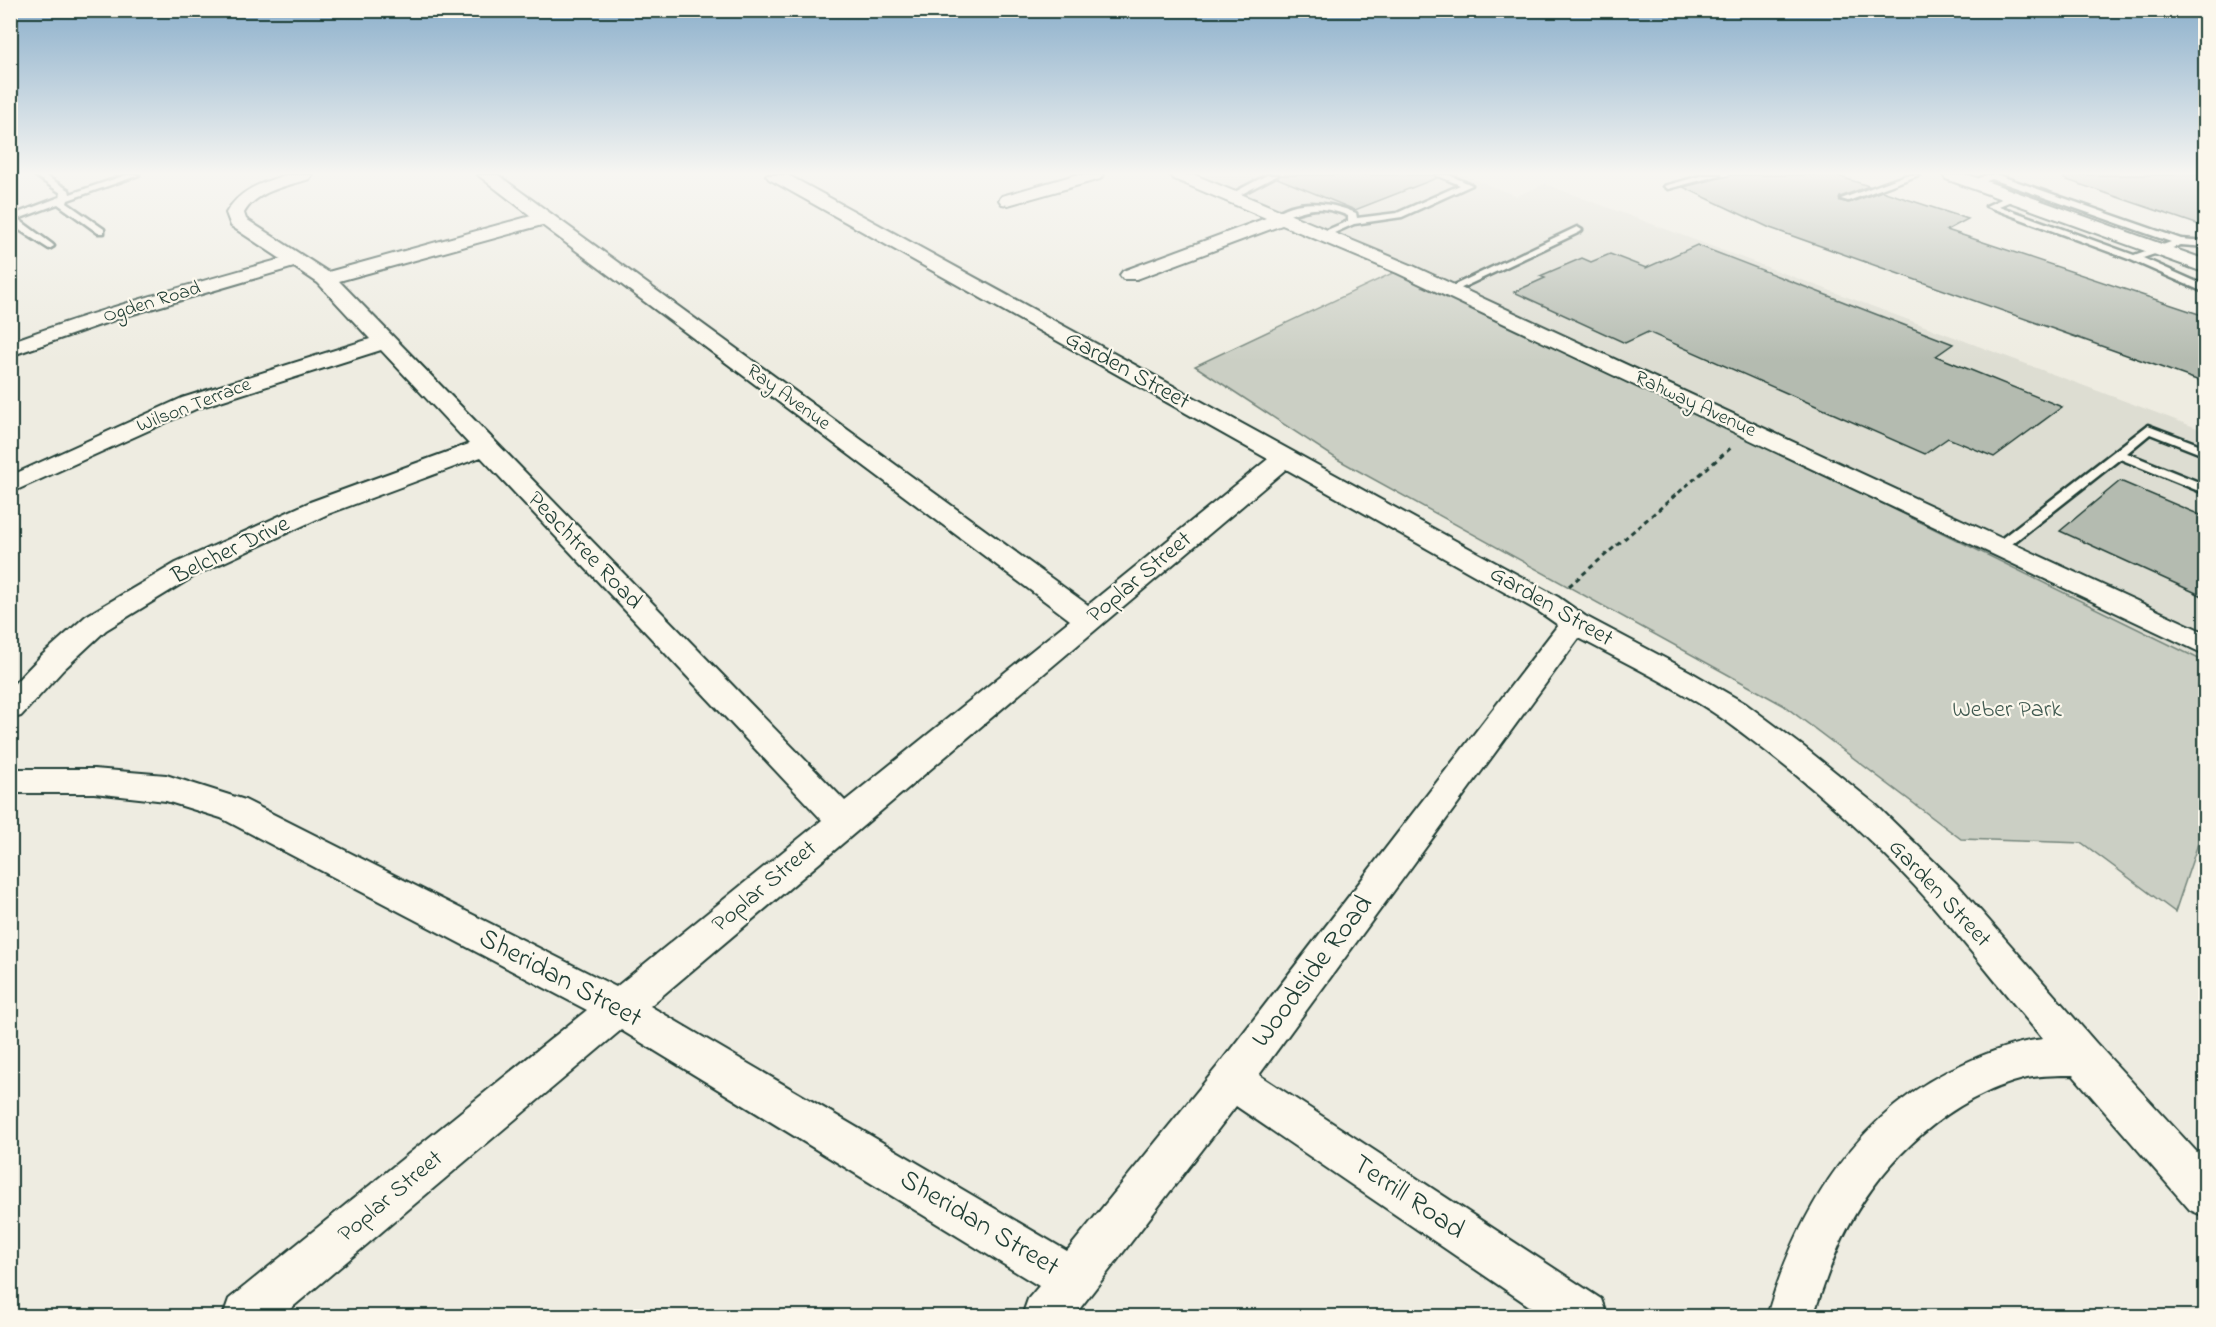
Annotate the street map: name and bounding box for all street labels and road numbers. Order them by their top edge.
street label: Ogden Road [100,274,205,333]
street label: Garden Street [1058,322,1196,420]
street label: Ray Avenue [740,358,836,438]
street label: Rahway Avenue [1629,364,1761,446]
street label: Wilson Terrace [133,371,255,441]
street label: Peachtree Road [518,484,650,619]
street label: Belcher Drive [165,507,296,595]
street label: Poplar Street [1080,523,1200,633]
street label: Garden Street [1482,557,1620,657]
street label: Poplar Street [705,832,825,942]
street label: Garden Street [1879,832,1999,956]
street label: Woodside Road [1242,887,1384,1057]
street label: Sheridan Street [471,919,649,1039]
street label: Poplar Street [331,1142,451,1252]
street label: Terrill Road [1343,1145,1473,1251]
street label: Sheridan Street [891,1160,1067,1288]

